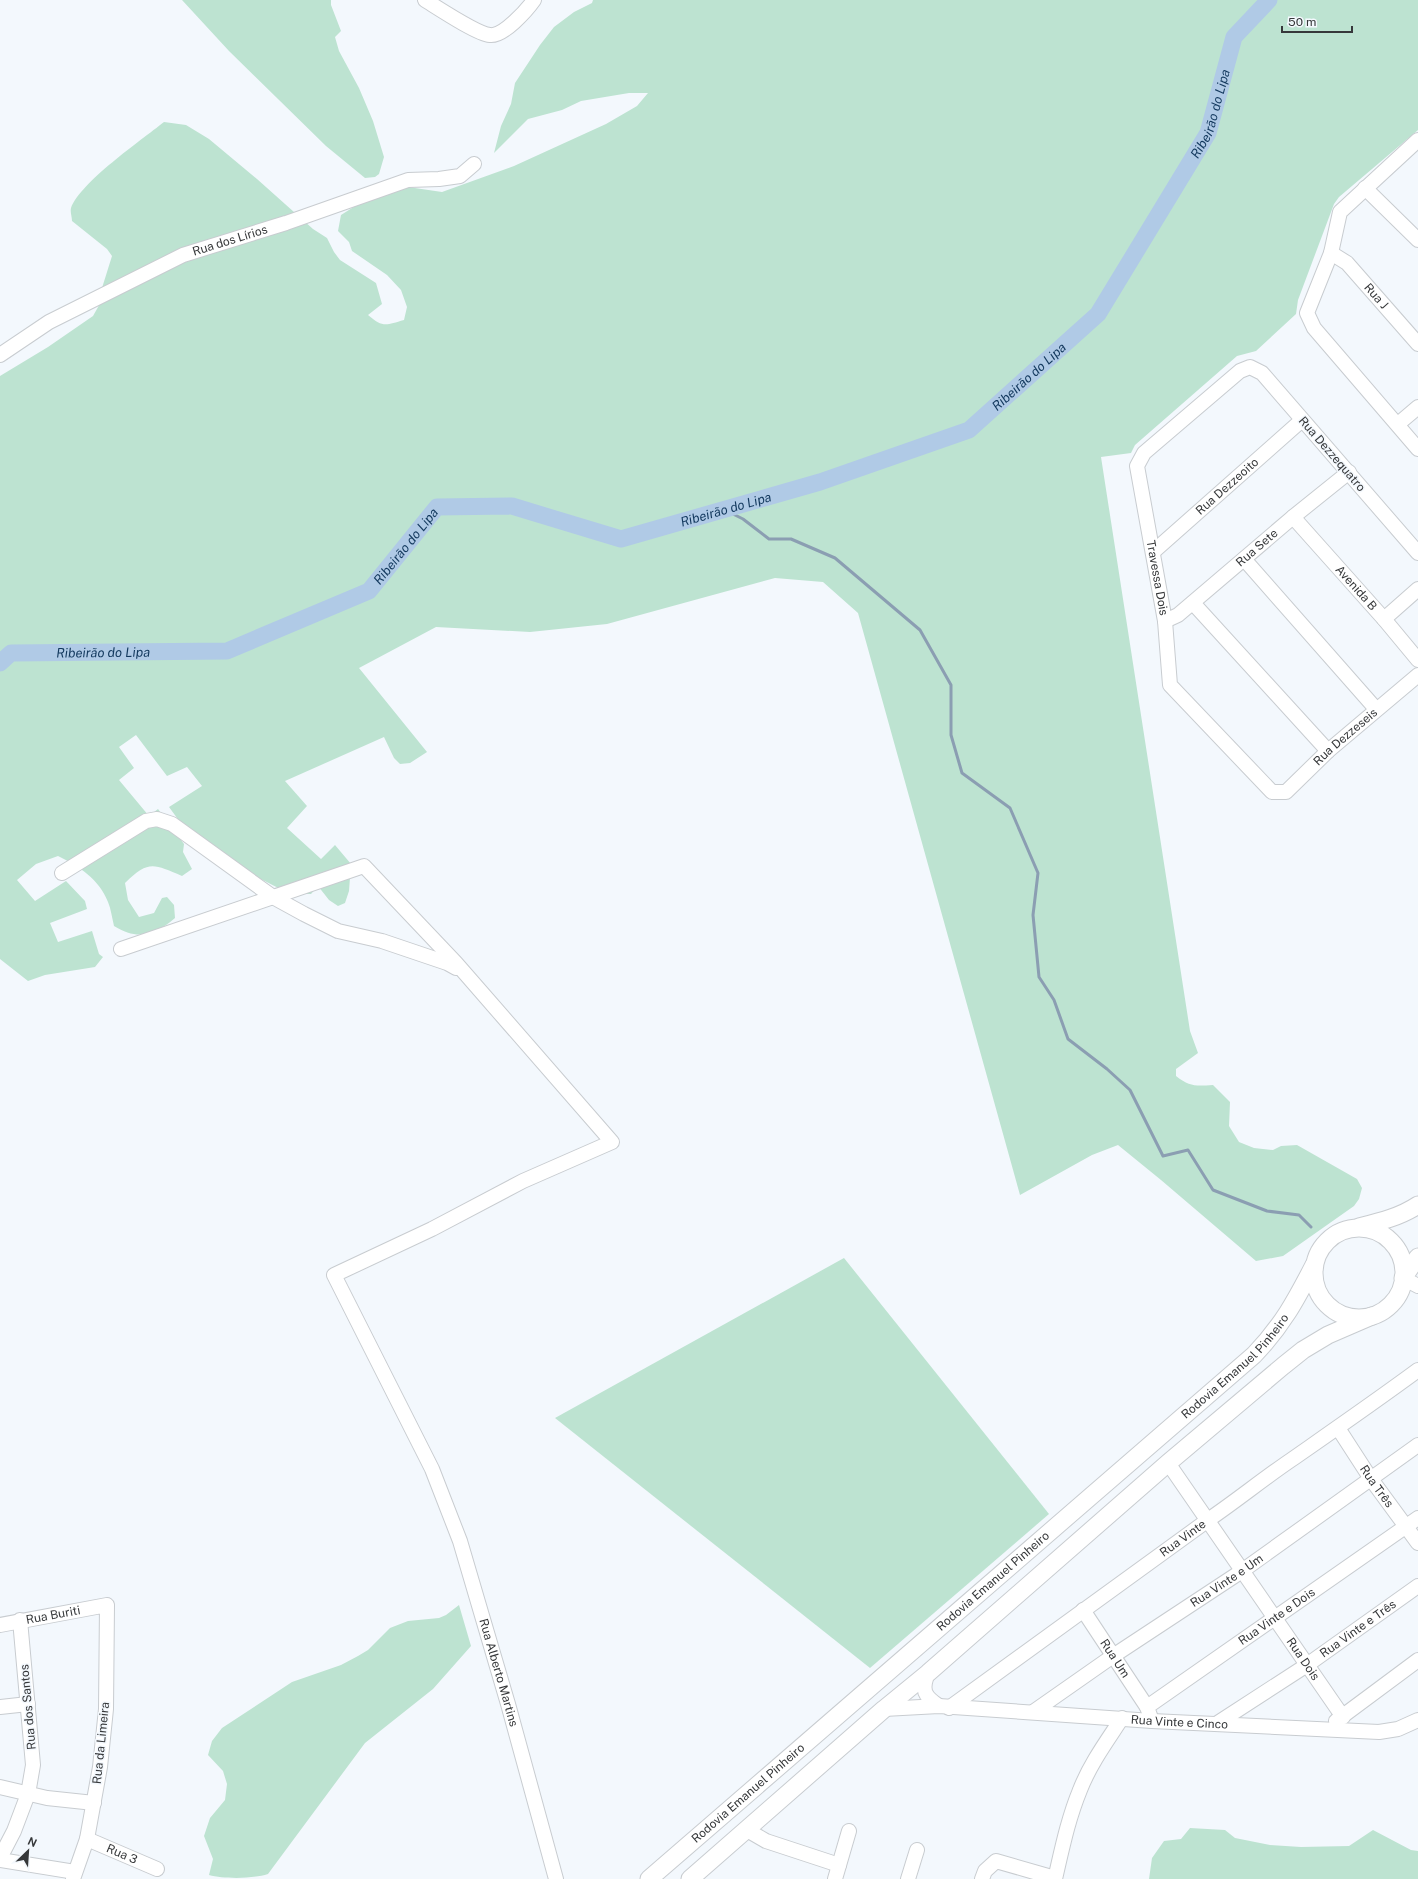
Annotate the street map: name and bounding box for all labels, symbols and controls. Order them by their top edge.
scale bar [1282,8,1352,34]
text: 50 m [1288,15,1316,29]
water label: Ribeirão do Lipa [1187,67,1232,161]
street label: Rua dos Lírios [191,222,269,259]
street label: Rua J [1361,281,1391,312]
water label: Ribeirão do Lipa [989,339,1069,413]
street label: Rua Dezzequatro [1296,414,1368,494]
street label: Rua Dezzeoito [1193,455,1261,518]
water label: Ribeirão do Lipa [679,489,773,529]
water label: Ribeirão do Lipa [370,505,441,587]
street label: Rua Sete [1233,526,1281,569]
street label: Travessa Dois [1144,539,1171,617]
street label: Avenida B [1333,563,1380,613]
water label: Ribeirão do Lipa [56,644,150,660]
street label: Rua Dezzeseis [1311,705,1380,768]
street label: Rodovia Emanuel Pinheiro [1179,1311,1292,1422]
street label: Rua Três [1357,1463,1397,1510]
street label: Rua Vinte [1157,1517,1209,1560]
street label: Rodovia Emanuel Pinheiro [934,1528,1052,1634]
street label: Rua Vinte e Um [1188,1551,1266,1610]
street label: Rua Vinte e Dois [1236,1585,1318,1648]
street label: Rua Vinte e Três [1317,1597,1399,1661]
street label: Rua Buriti [25,1603,81,1627]
street label: Rua Alberto Martins [476,1617,521,1728]
street label: Rua Dois [1283,1635,1323,1683]
street label: Rua Um [1097,1636,1133,1680]
street label: Rua dos Santos [17,1664,39,1750]
street label: Rua da Limeira [90,1701,112,1785]
street label: Rua Vinte e Cinco [1130,1713,1228,1732]
street label: Rodovia Emanuel Pinheiro [689,1740,807,1846]
north arrow [8,1831,48,1871]
text: N [26,1835,39,1849]
street label: Rua 3 [104,1841,139,1867]

